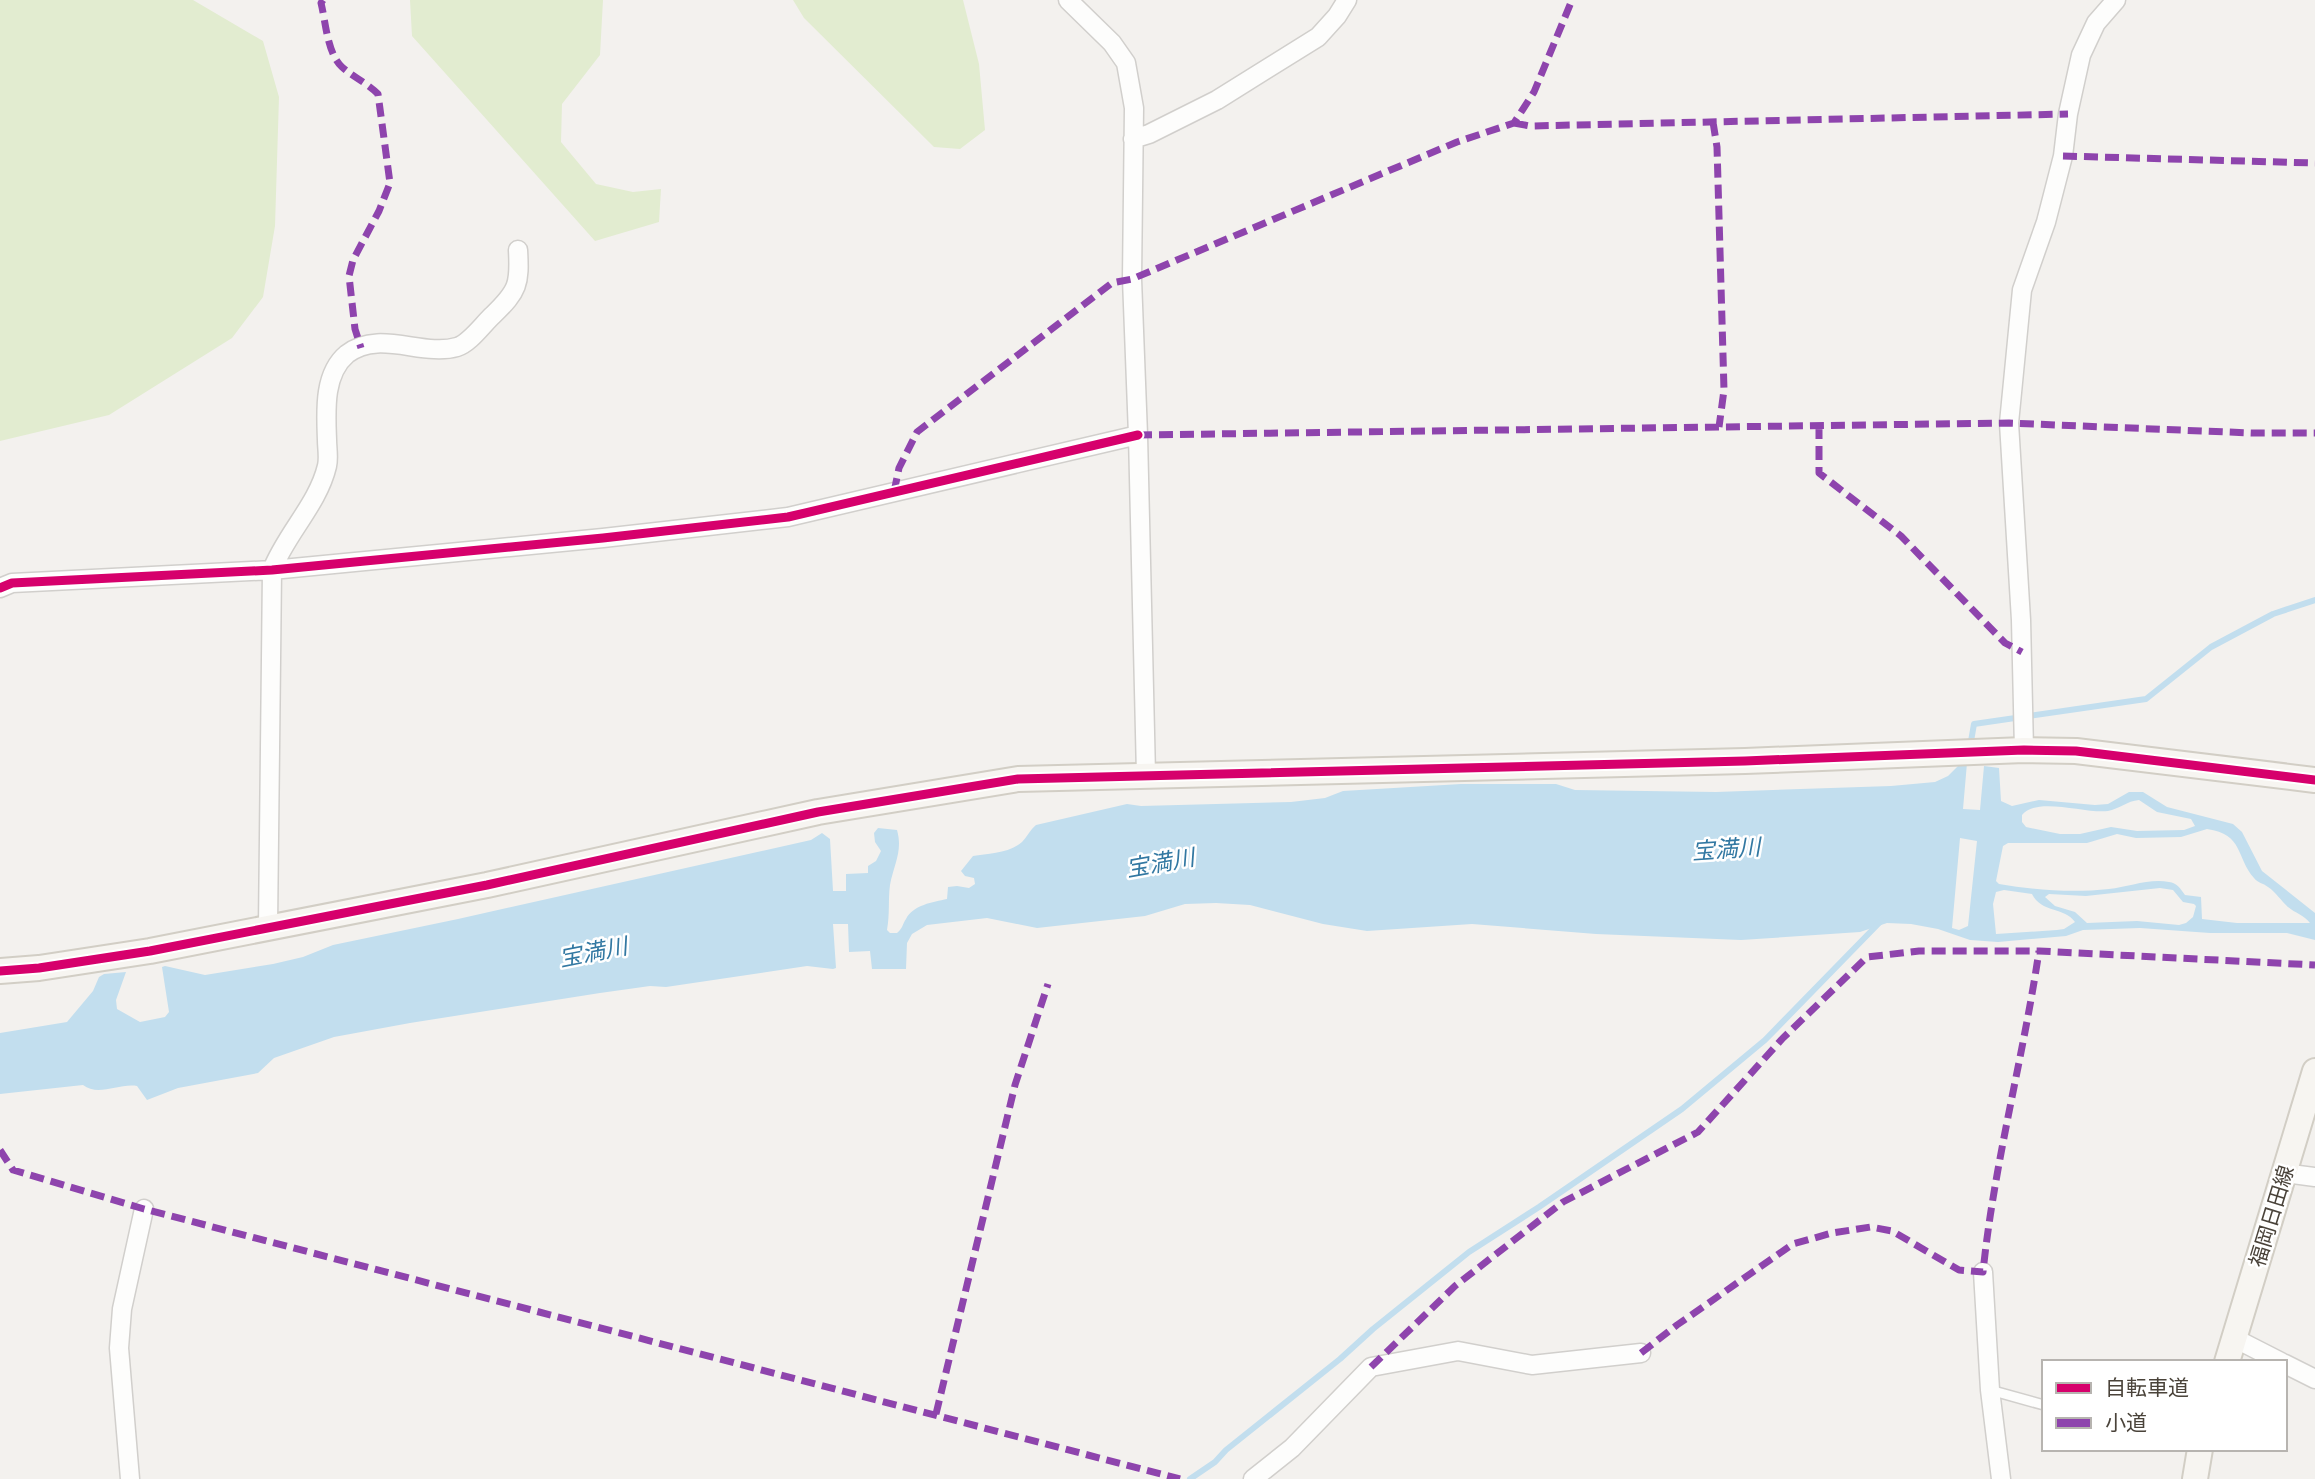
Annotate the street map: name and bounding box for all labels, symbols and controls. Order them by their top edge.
water label: 宝満川 [1690,829,1765,866]
water label: 宝満川 [1123,840,1200,884]
water label: 宝満川 [556,928,633,973]
street label: 福岡日田線 [2242,1162,2300,1270]
legend [2042,1360,2287,1451]
text: 自転車道 [2105,1373,2189,1401]
text: 小道 [2105,1408,2147,1436]

